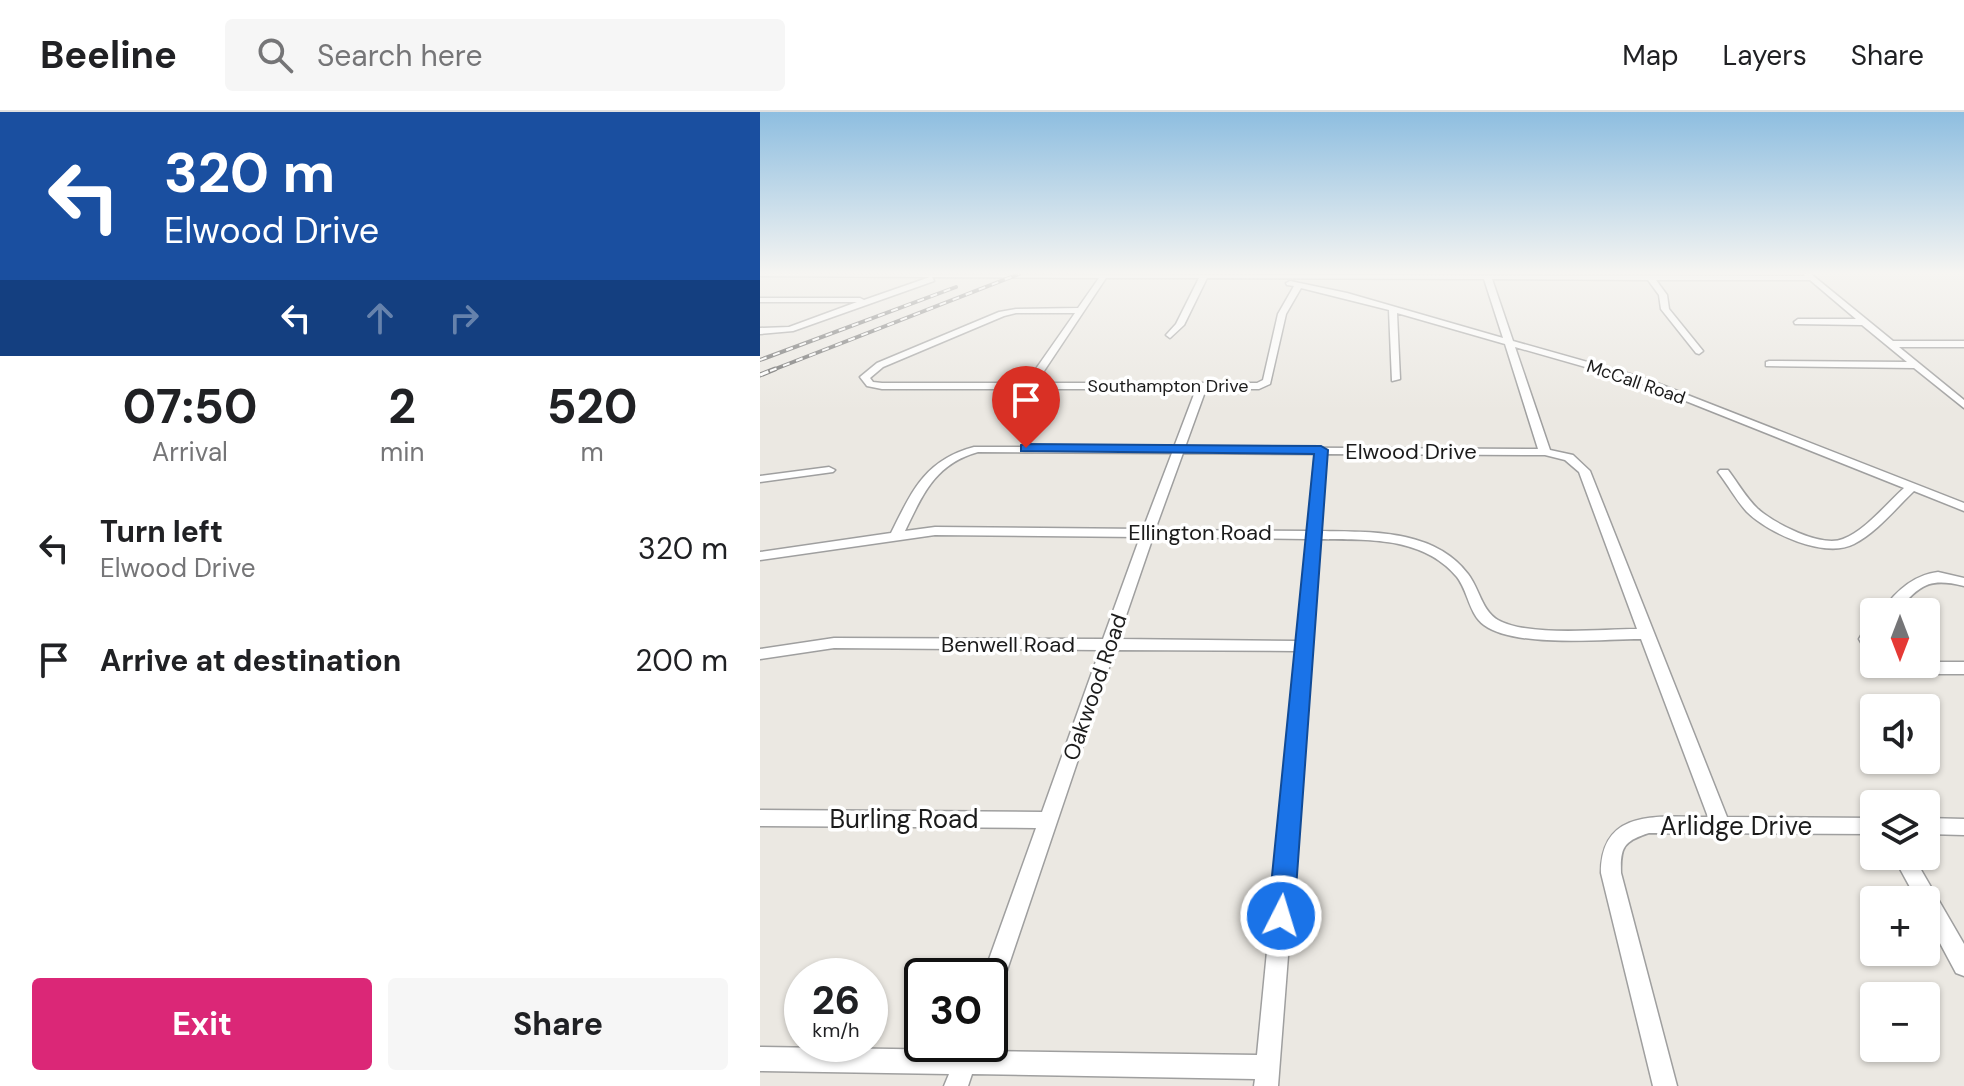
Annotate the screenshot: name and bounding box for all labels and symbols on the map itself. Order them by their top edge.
street label: McCall Road [1583,354,1689,410]
pin [992,366,1060,448]
street label: Southampton Drive [1088,374,1248,398]
street label: Elwood Drive [1345,437,1477,466]
street label: Ellington Road [1128,518,1272,547]
north arrow [1860,598,1940,678]
street label: Oakwood Road [1056,610,1134,764]
street label: Benwell Road [941,630,1075,659]
street label: Burling Road [829,802,979,836]
street label: Arlidge Drive [1660,809,1812,843]
position arrow [1239,874,1323,958]
speed limit sign: 30 [904,958,1008,1062]

